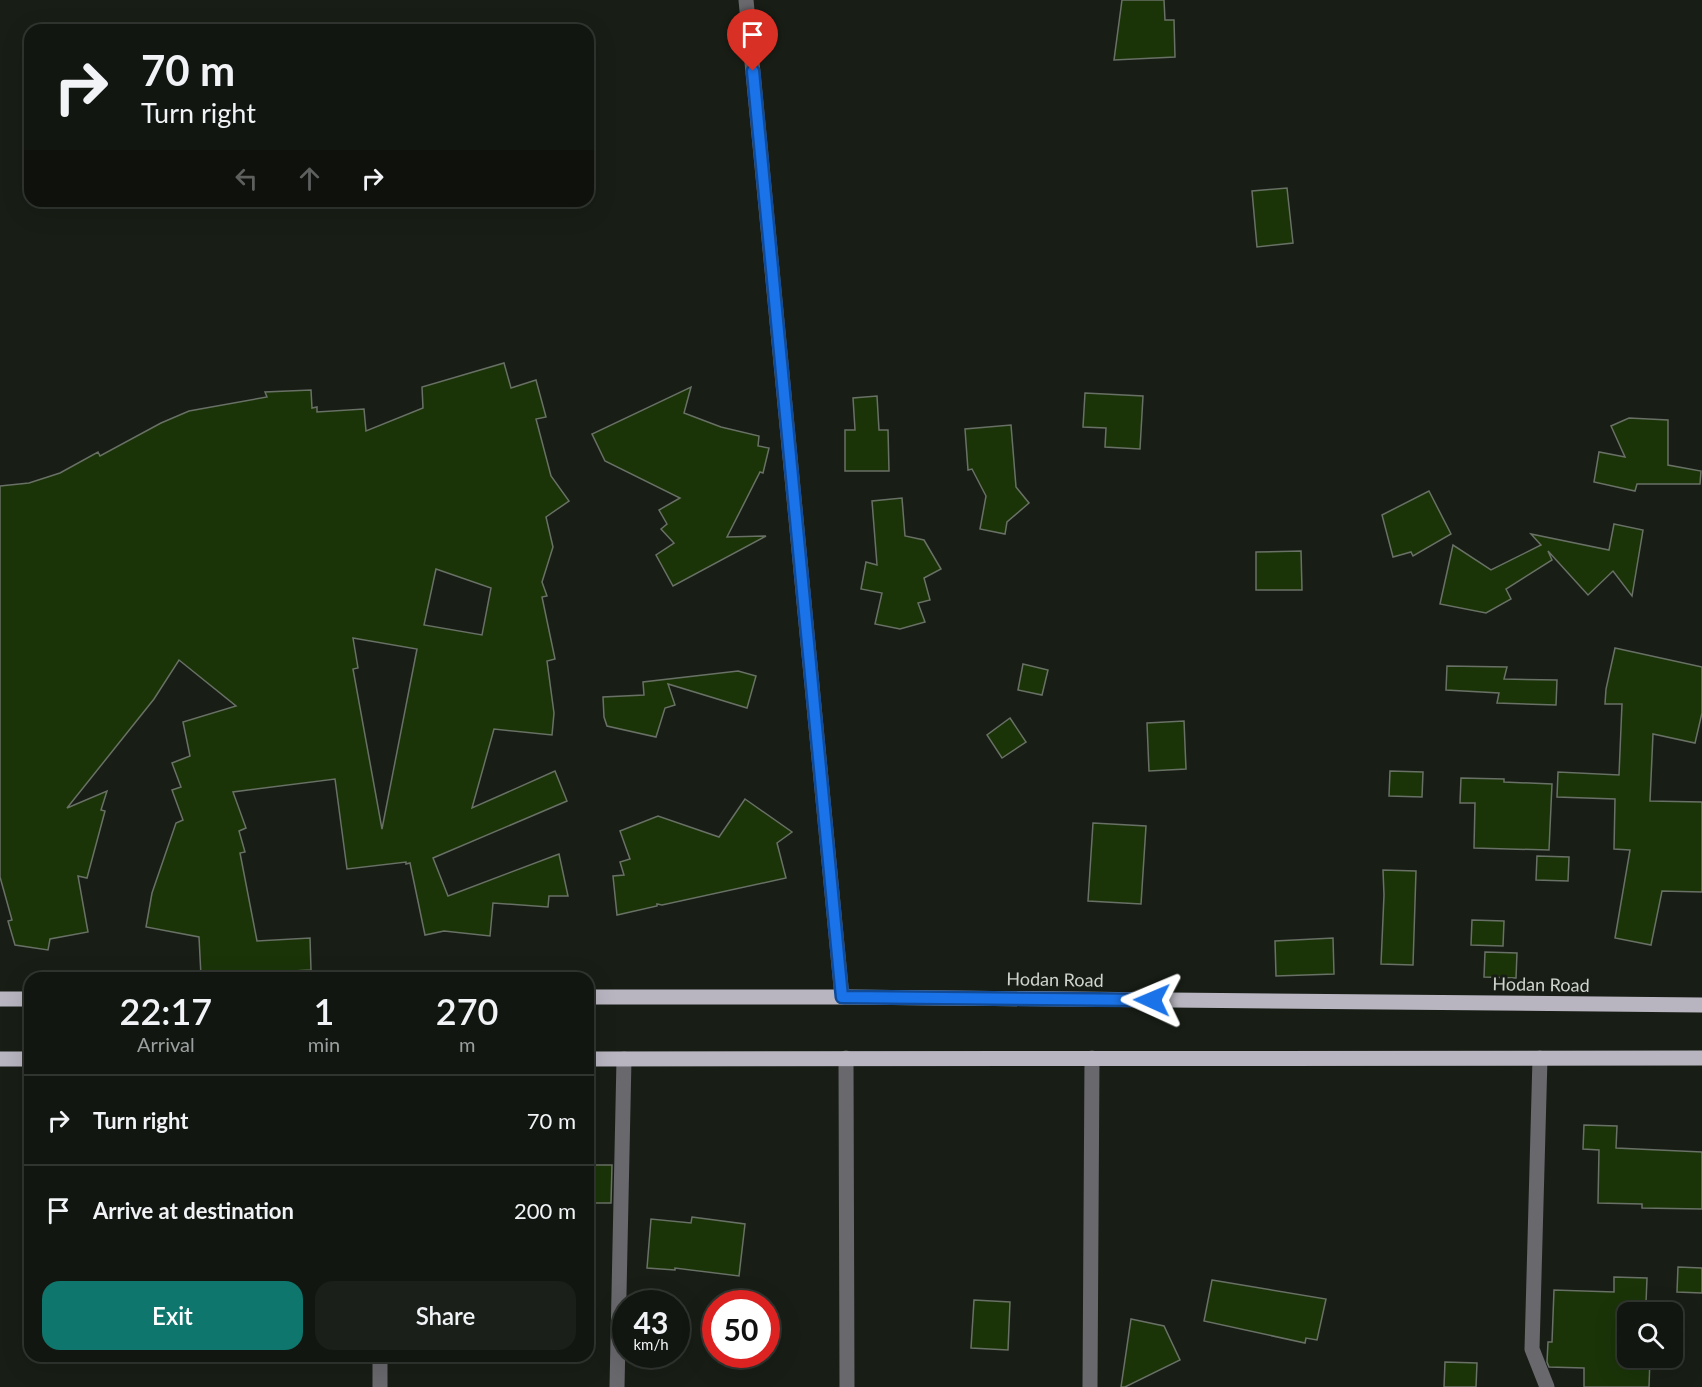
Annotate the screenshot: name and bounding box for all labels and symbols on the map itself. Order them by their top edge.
pin [727,9,778,71]
street label: Hodan Road [1006,967,1104,991]
position arrow [1120,968,1184,1032]
street label: Hodan Road [1492,972,1590,996]
speed limit sign: 50 [702,1290,780,1368]

